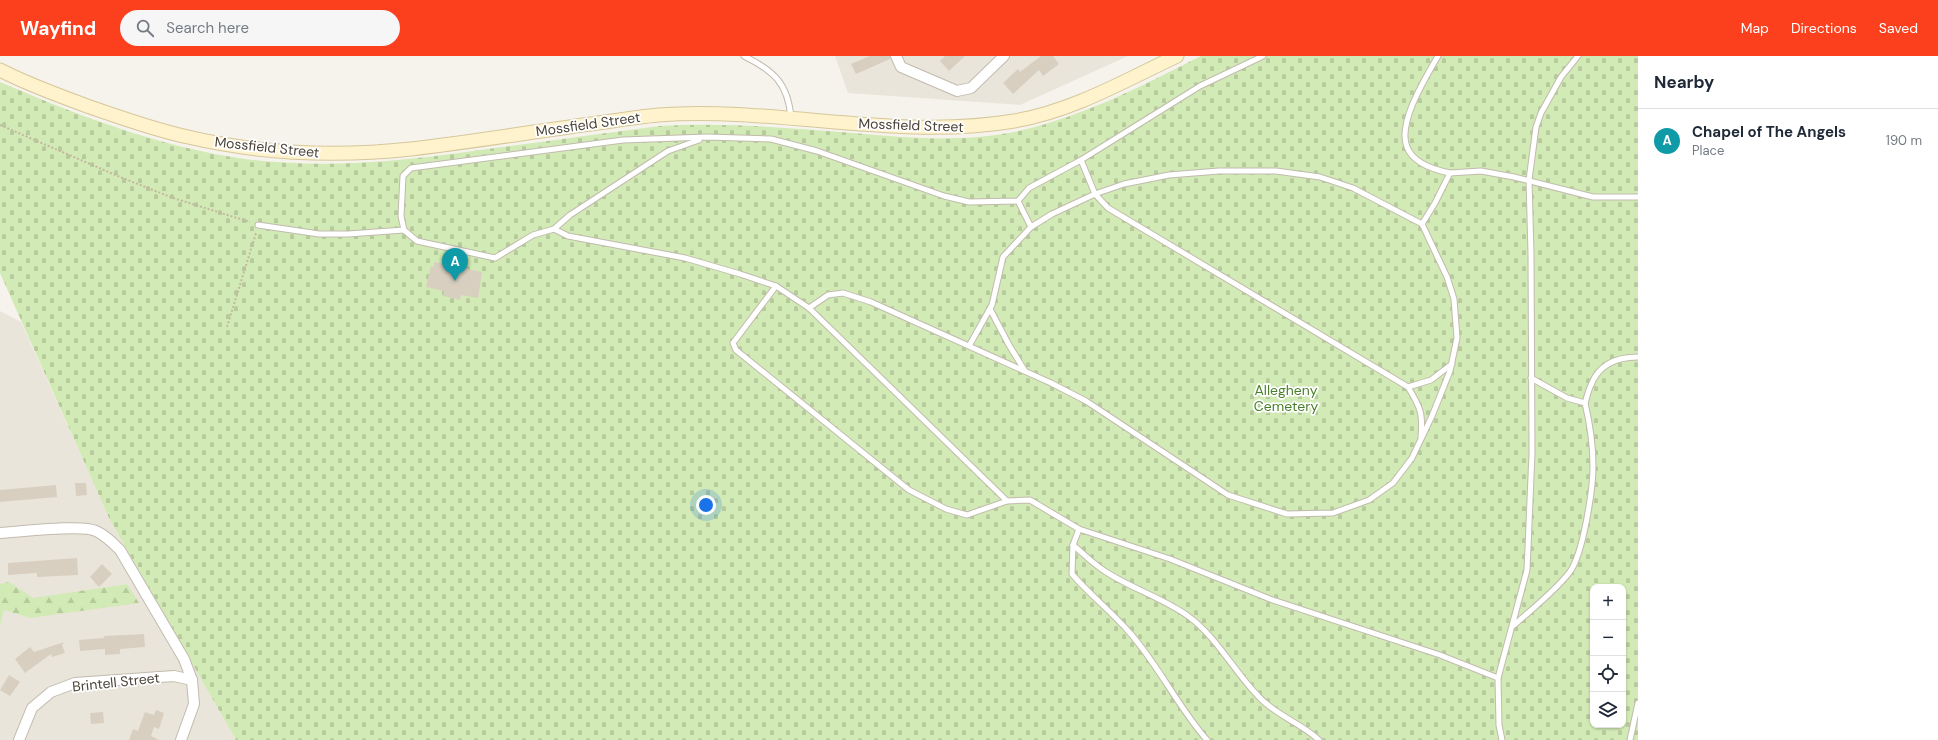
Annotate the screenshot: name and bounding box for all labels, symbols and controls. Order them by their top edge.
search box [120,10,400,46]
text: Wayfind [20,16,96,41]
icon: search [134,17,156,39]
text: Search here [166,18,249,38]
text: Map [1741,19,1769,37]
text: Directions [1791,19,1857,37]
text: Saved [1879,19,1918,37]
text: Nearby [1654,71,1714,93]
street label: Mossfield Street [535,108,641,140]
street label: Mossfield Street [858,114,964,136]
text: Chapel of The Angels [1692,122,1846,142]
text: A [1662,132,1672,149]
text: 190 m [1886,132,1922,149]
street label: Mossfield Street [214,133,320,161]
text: Place [1692,142,1724,159]
pin: A [442,248,468,281]
park label: Allegheny Cemetery [1254,381,1318,415]
your location [696,495,716,515]
map controls [1590,584,1626,728]
button: + [1590,584,1626,620]
button: − [1590,620,1626,656]
button: locate [1590,656,1626,692]
street label: Brintell Street [71,668,161,696]
button: layers [1590,692,1626,728]

